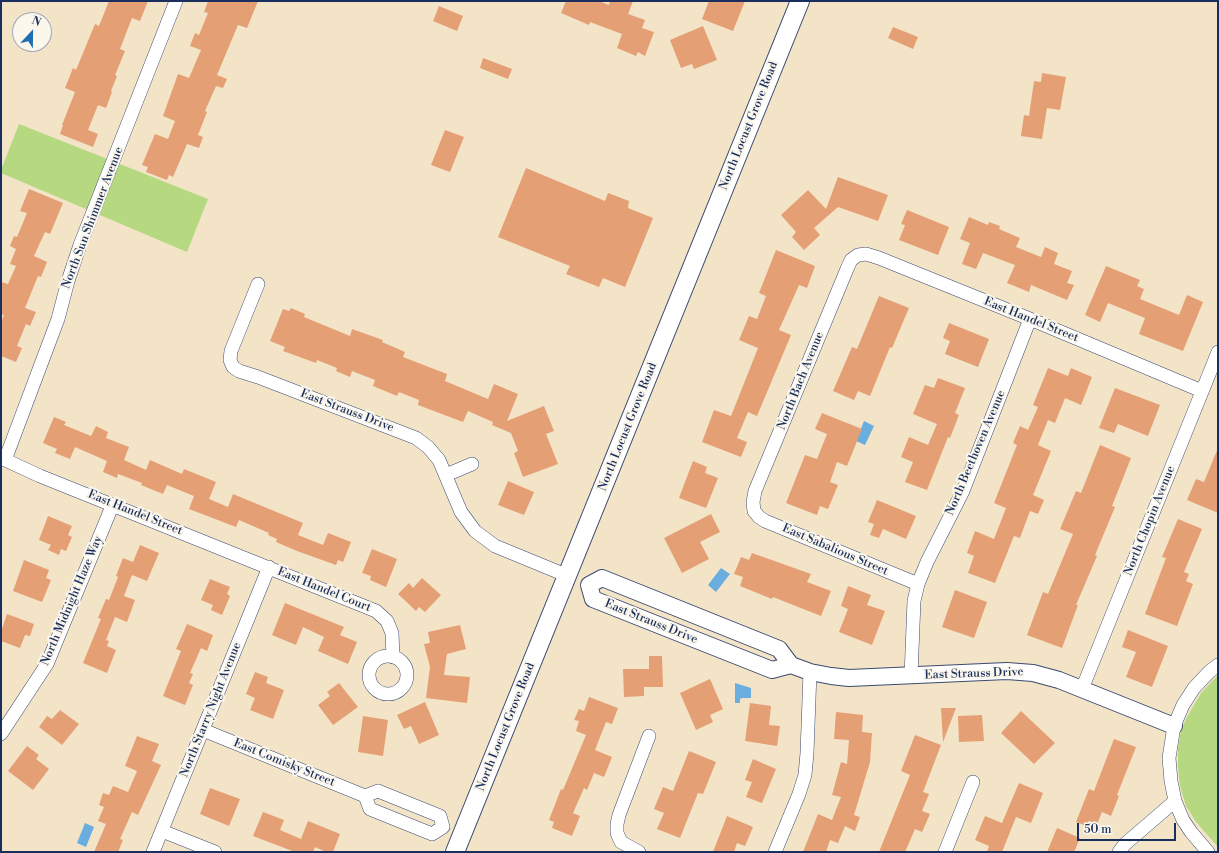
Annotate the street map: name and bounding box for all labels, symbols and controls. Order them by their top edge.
north arrow [12,12,52,52]
text: N [29,14,43,30]
street label: North Locust Grove Road [717,60,781,192]
street label: North Sun Shimmer Avenue [59,145,127,291]
street label: East Handel Street [982,294,1080,346]
street label: North Bach Avenue [775,330,827,432]
street label: North Locust Grove Road [596,361,660,493]
street label: East Strauss Drive [298,387,396,435]
street label: North Beethoven Avenue [943,388,1009,518]
street label: North Chopin Avenue [1121,464,1179,578]
street label: East Handel Street [86,487,184,539]
street label: East Sabalious Street [780,521,890,579]
street label: North Midnight Haze Way [38,534,106,668]
street label: East Handel Court [275,565,373,615]
street label: East Strauss Drive [602,597,700,647]
street label: North Starry Night Avenue [177,640,245,780]
street label: North Locust Grove Road [474,661,538,793]
street label: East Strauss Drive [924,665,1024,683]
street label: East Comisky Street [231,736,337,790]
scale bar [1079,815,1178,841]
text: 50 m [1084,822,1112,837]

